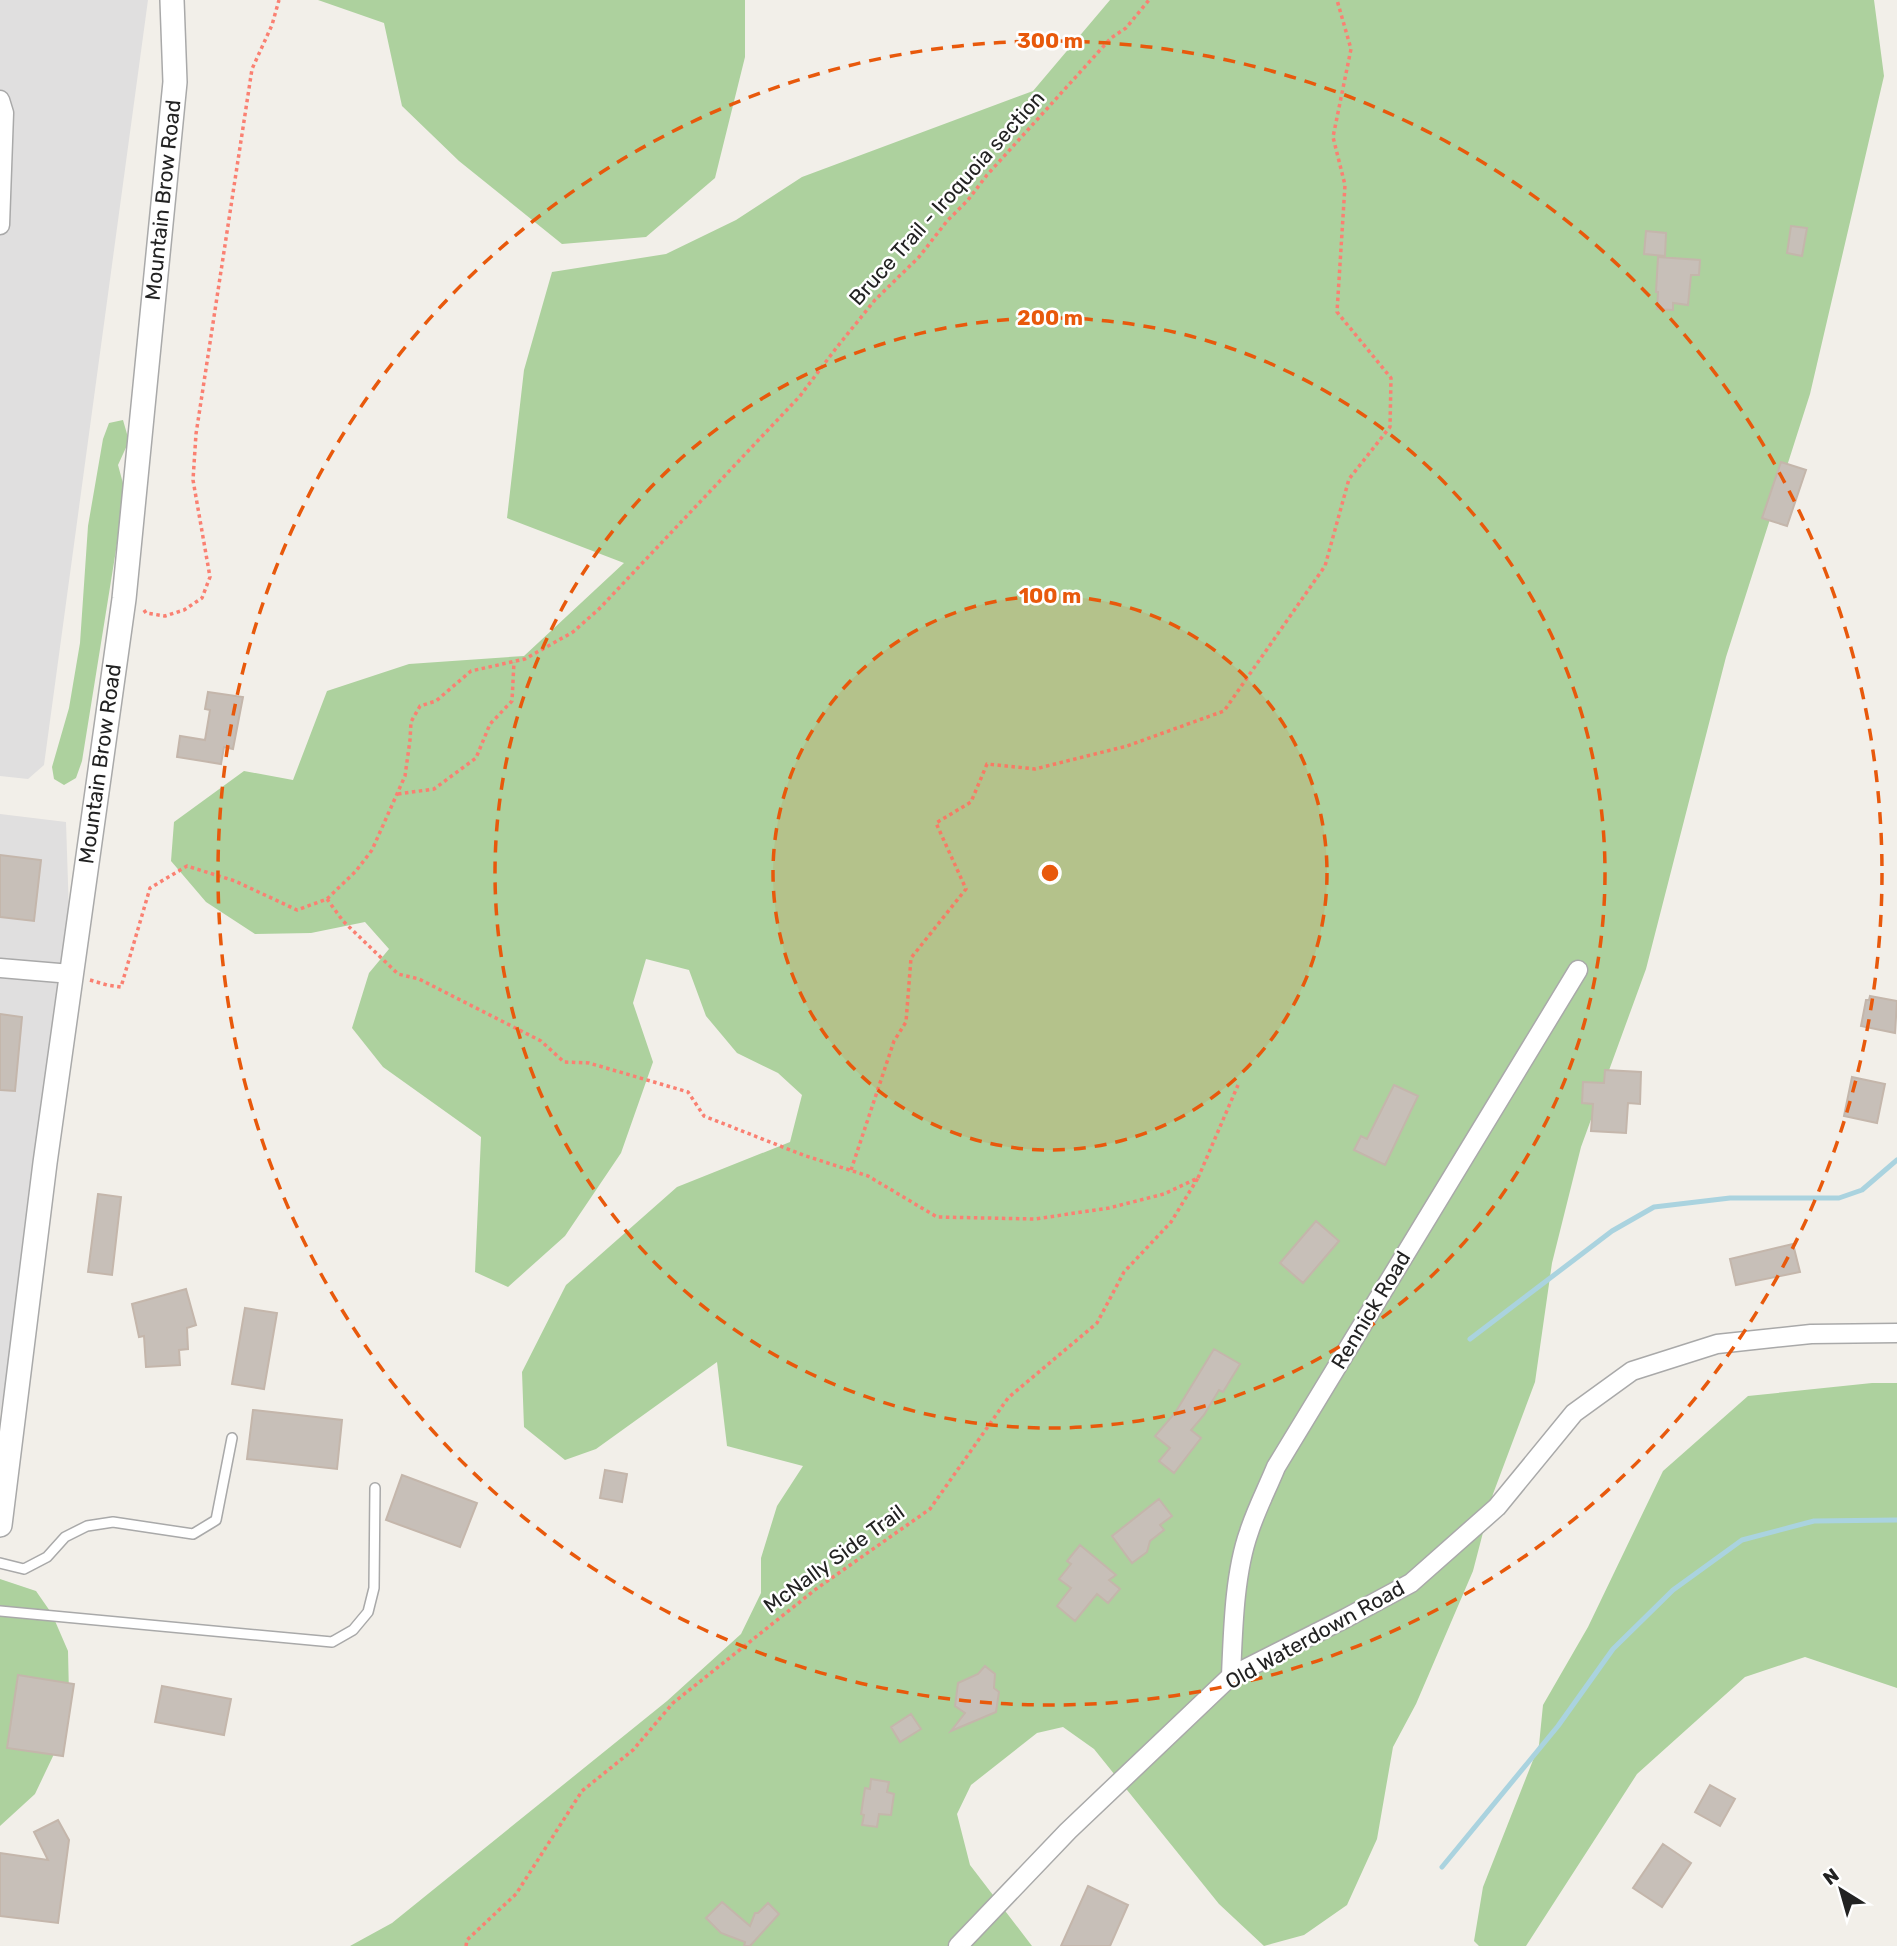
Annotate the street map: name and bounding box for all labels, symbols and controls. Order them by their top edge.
text: 300 m [1017,28,1083,53]
street label: Bruce Trail - Iroquoia section [844,85,1050,310]
street label: Mountain Brow Road [140,98,185,301]
text: 200 m [1017,305,1083,330]
text: 100 m [1019,583,1081,608]
street label: Mountain Brow Road [73,662,126,865]
centre of rings [1038,861,1062,885]
street label: Rennick Road [1326,1246,1416,1373]
street label: McNally Side Trail [758,1499,909,1618]
street label: Old Waterdown Road [1221,1575,1409,1694]
north arrow [1806,1855,1876,1925]
text: N [1819,1864,1843,1890]

